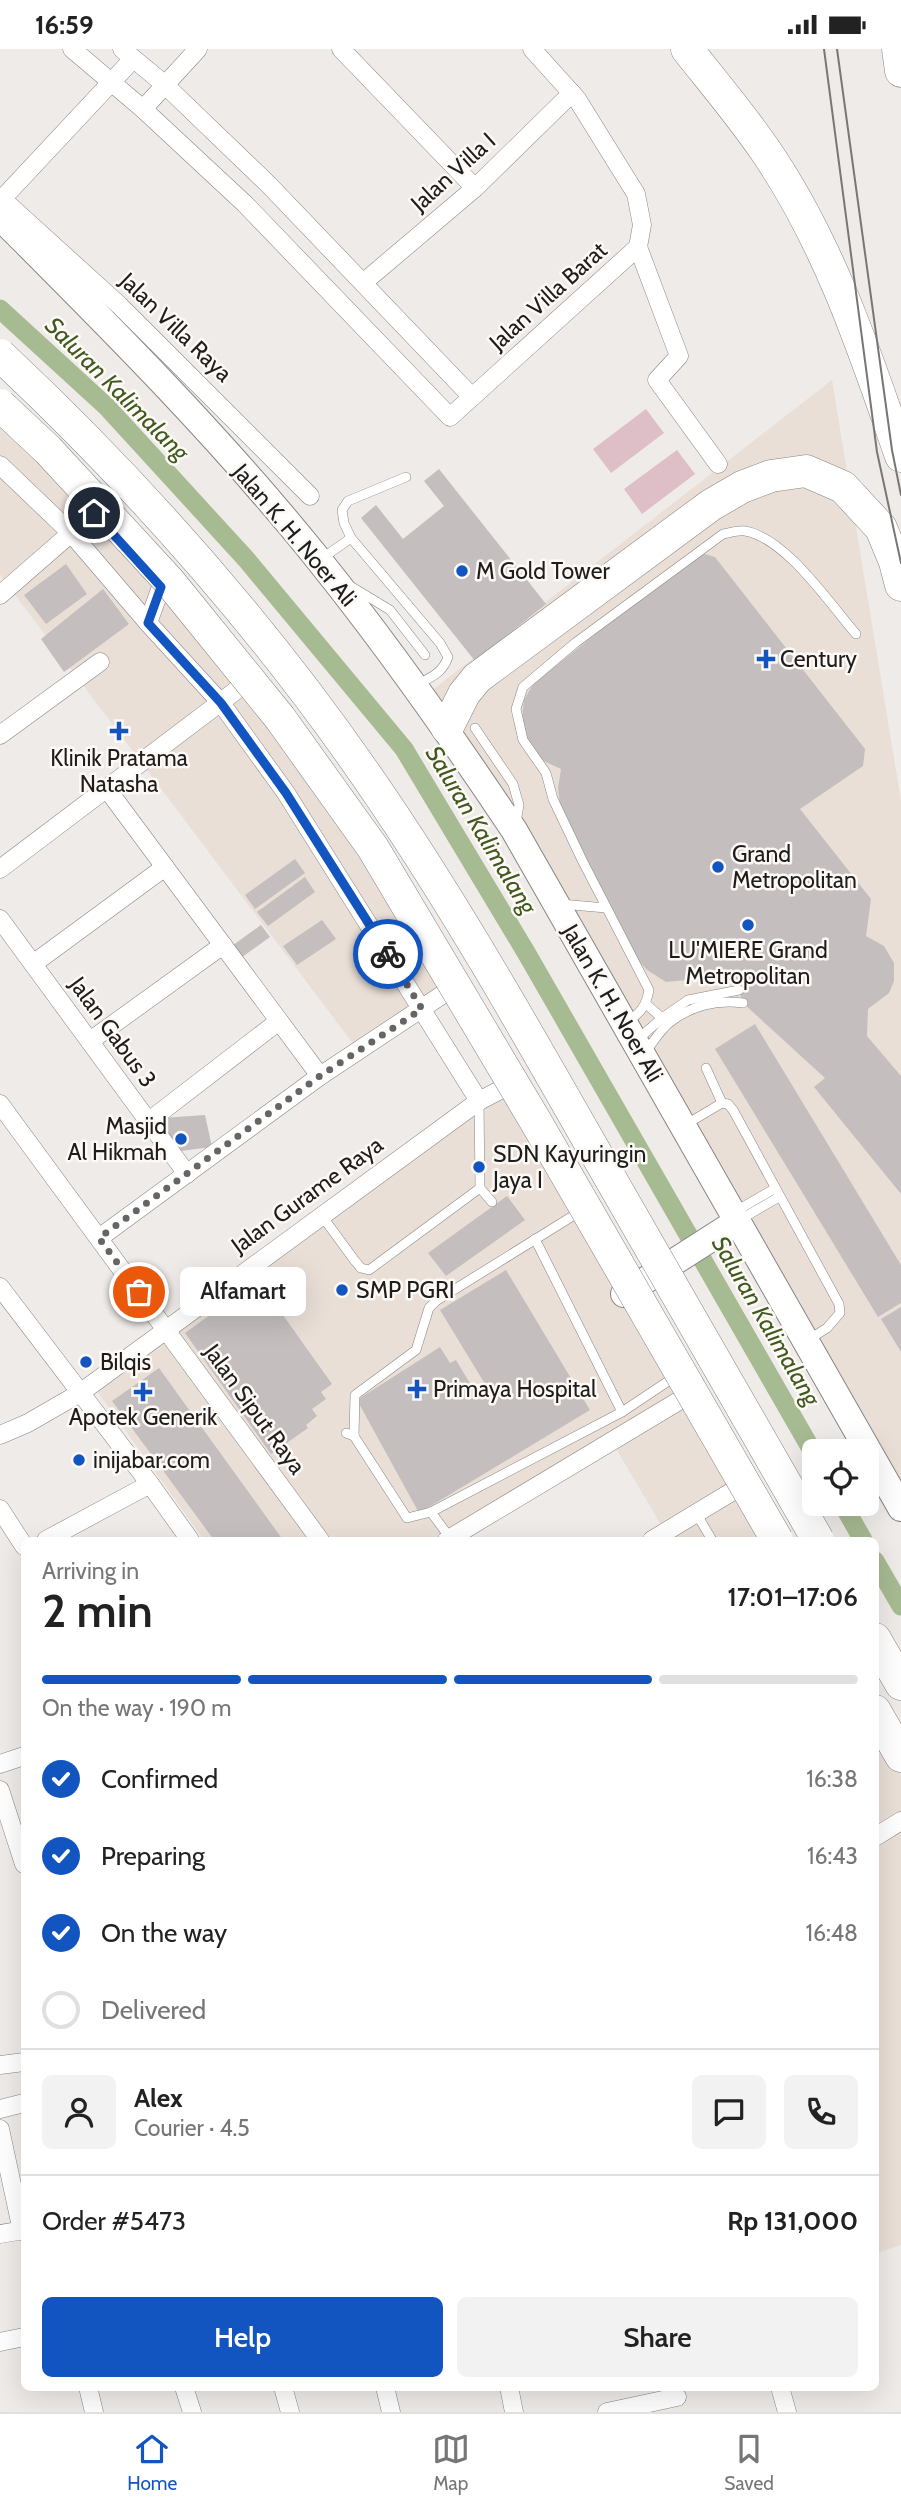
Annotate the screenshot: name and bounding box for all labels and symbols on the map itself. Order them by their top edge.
street label: Jalan Villa I [404,127,501,218]
street label: Jalan Villa Barat [483,236,613,357]
street label: Jalan Villa Raya [113,266,238,387]
water label: Saluran Kalimalang [40,311,196,467]
street label: Jalan K. H. Noer Ali [227,457,363,612]
pin [64,483,124,543]
place label: M Gold Tower [476,557,610,585]
marker: M Gold Tower [454,563,470,579]
place label: Century [780,645,857,673]
marker: Century [758,651,774,667]
marker: Klinik Pratama Natasha [109,721,129,741]
water label: Saluran Kalimalang [420,740,544,920]
place label: Klinik Pratama Natasha [50,744,188,798]
place label: Grand Metropolitan [732,840,857,894]
marker: Grand Metropolitan [710,859,726,875]
marker: LU'MIERE Grand Metropolitan [740,917,756,933]
street label: Jalan K. H. Noer Ali [556,918,669,1087]
courier [353,919,423,989]
place label: LU'MIERE Grand Metropolitan [668,936,828,990]
street label: Jalan Gabus 3 [63,971,162,1093]
place label: Masjid Al Hikmah [68,1112,167,1166]
marker: Masjid Al Hikmah [173,1131,189,1147]
street label: Jalan Gurame Raya [225,1131,388,1260]
place label: SDN Kayuringin Jaya I [492,1140,646,1194]
marker: SDN Kayuringin Jaya I [471,1159,487,1175]
water label: Saluran Kalimalang [706,1231,827,1412]
pin [109,1262,169,1322]
callout: Alfamart [181,1267,307,1317]
place label: SMP PGRI [356,1276,455,1304]
marker: SMP PGRI [334,1282,350,1298]
street label: Jalan Siput Raya [198,1338,312,1480]
place label: Bilqis [100,1348,151,1376]
marker: Bilqis [78,1354,94,1370]
place label: Primaya Hospital [433,1375,597,1403]
marker: Primaya Hospital [407,1379,427,1399]
marker: Apotek Generik [135,1384,151,1400]
place label: Apotek Generik [69,1403,218,1431]
place label: inijabar.com [93,1446,210,1474]
marker: inijabar.com [71,1452,87,1468]

